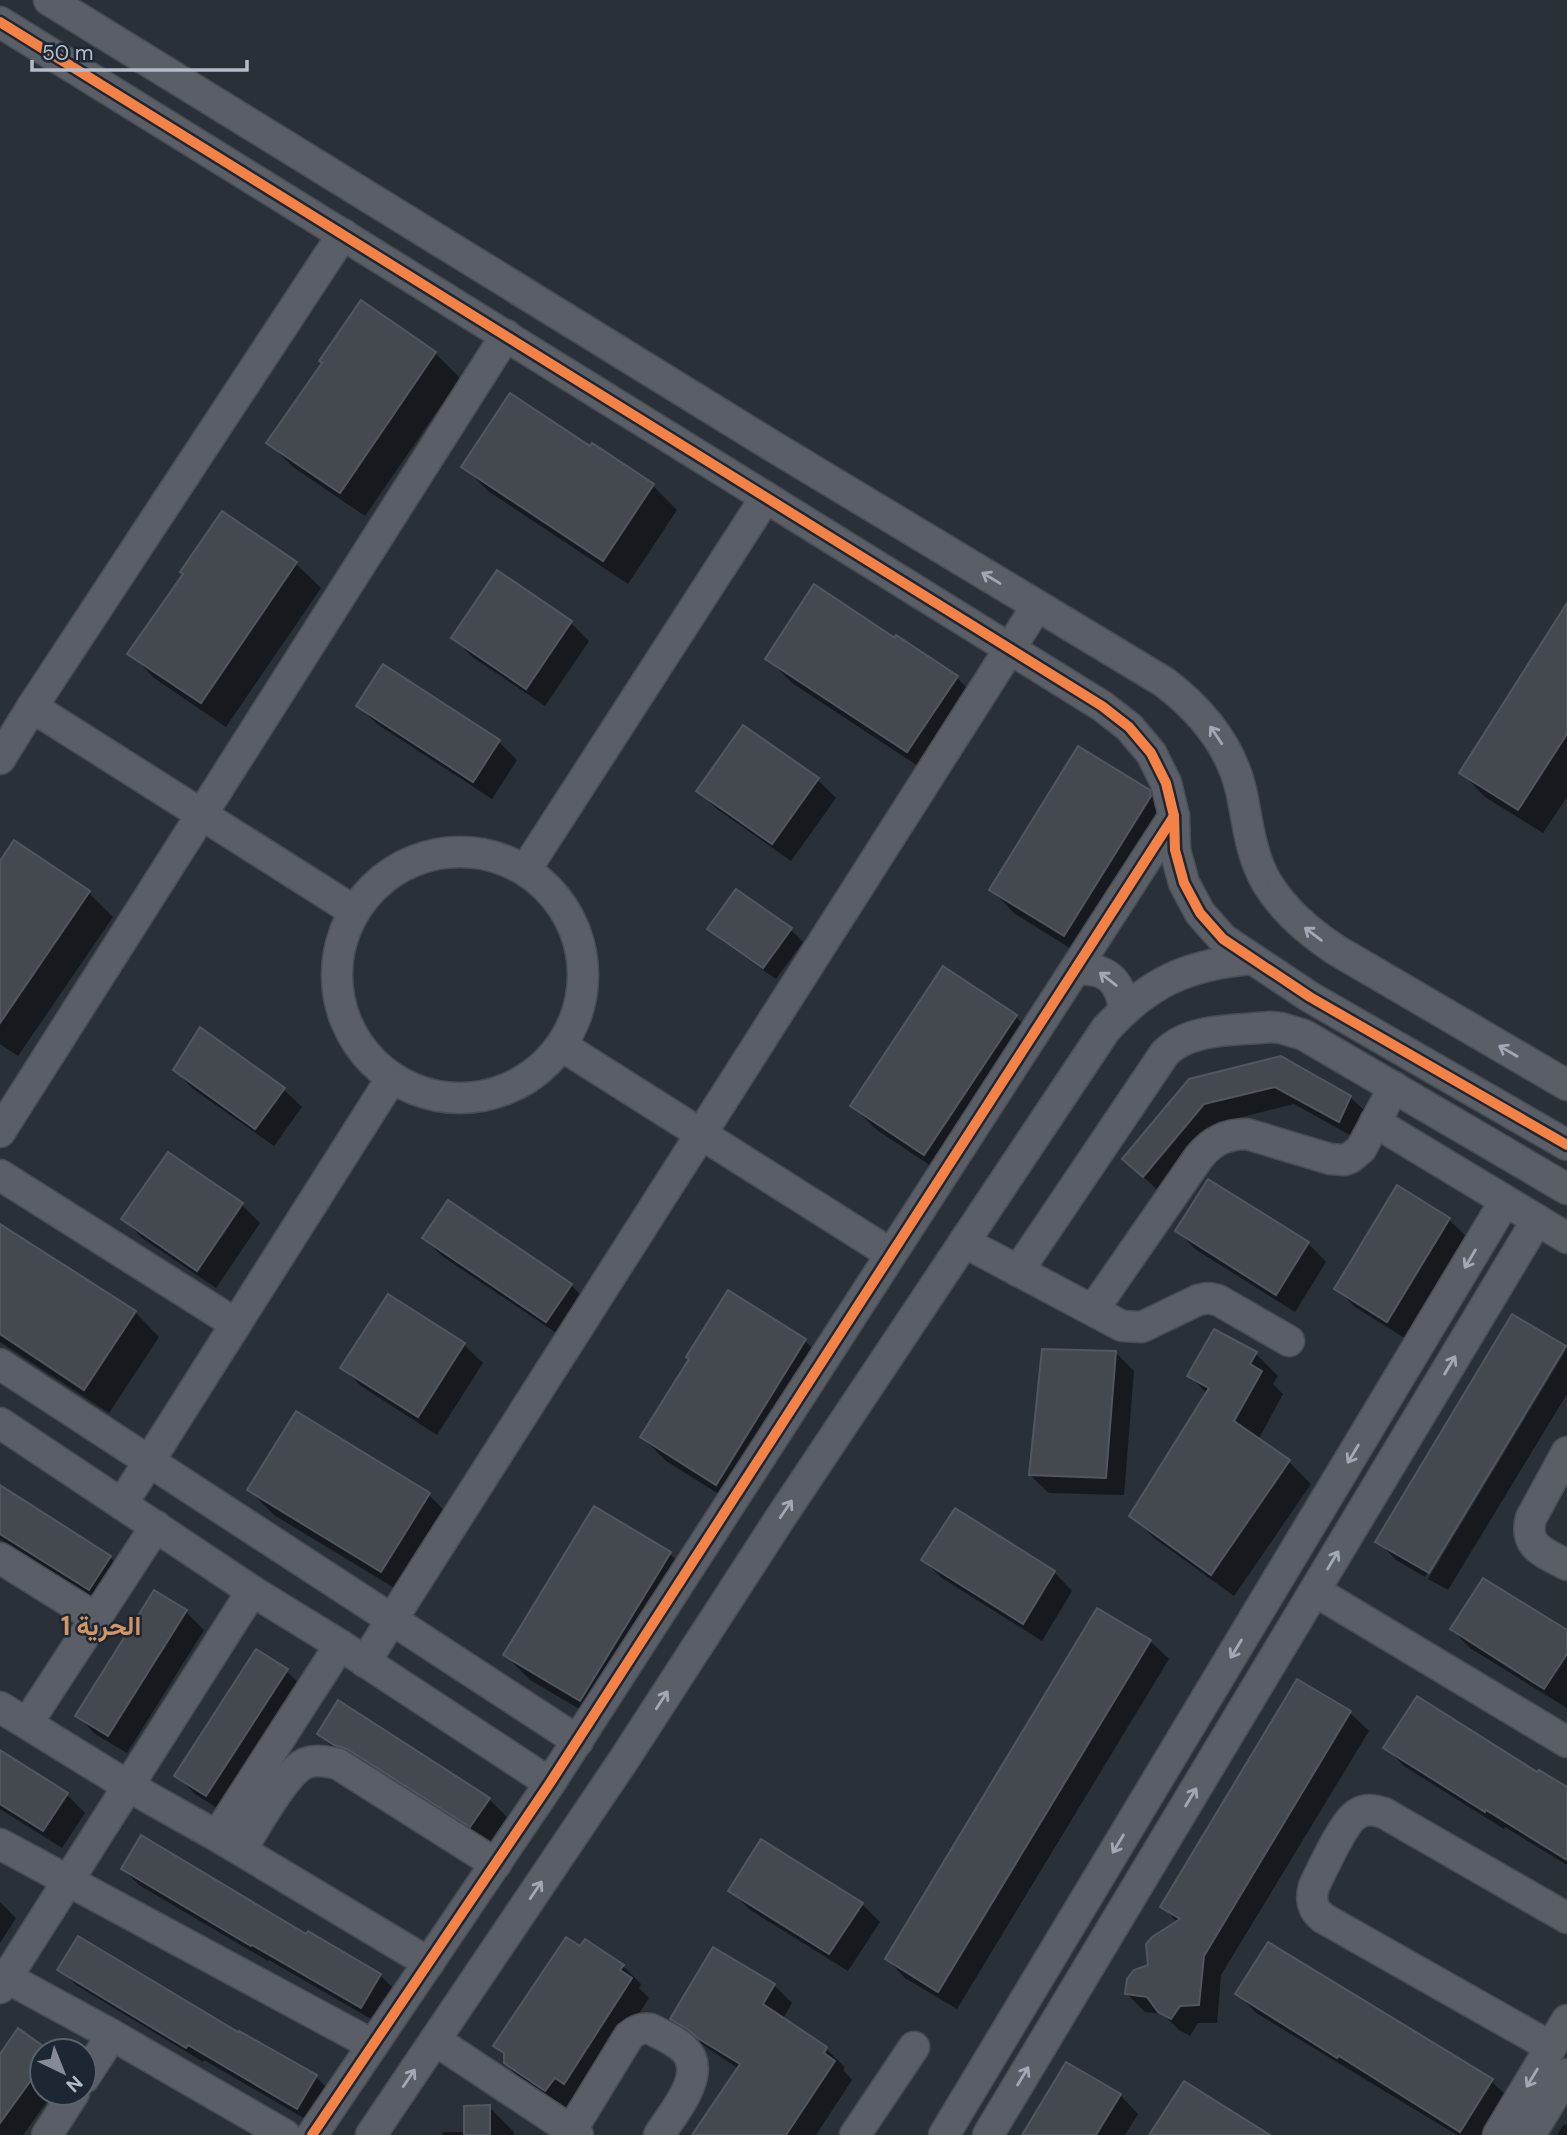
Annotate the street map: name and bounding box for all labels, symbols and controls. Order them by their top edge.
scale bar [32,28,247,72]
text: 50 m [42,39,93,67]
one-way arrow [981,571,1001,585]
one-way arrow [1209,725,1223,745]
one-way arrow [1304,927,1323,942]
one-way arrow [1099,971,1117,987]
one-way arrow [1499,1044,1519,1058]
one-way arrow [1463,1249,1477,1269]
one-way arrow [1443,1356,1457,1376]
one-way arrow [1346,1444,1360,1464]
one-way arrow [779,1500,793,1520]
one-way arrow [1326,1551,1340,1571]
district label: الحرية 1 [61,1609,141,1643]
one-way arrow [1228,1639,1242,1659]
one-way arrow [655,1691,669,1711]
one-way arrow [1184,1788,1198,1808]
one-way arrow [1111,1834,1125,1854]
one-way arrow [529,1881,543,1900]
north arrow [28,2037,98,2107]
one-way arrow [1017,2067,1031,2087]
one-way arrow [1525,2067,1539,2087]
one-way arrow [402,2069,416,2089]
text: N [61,2070,88,2098]

